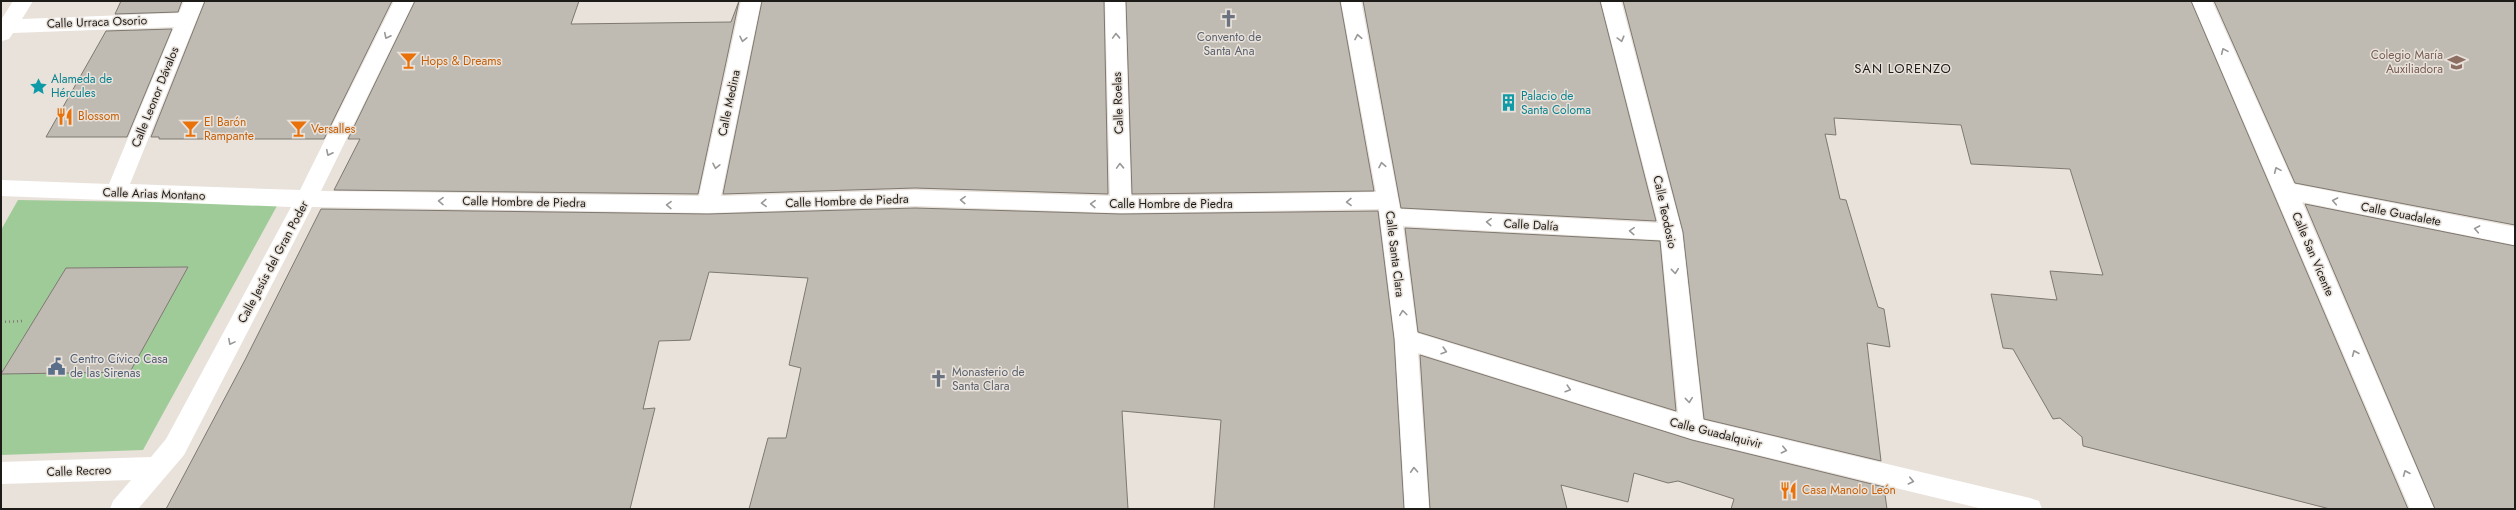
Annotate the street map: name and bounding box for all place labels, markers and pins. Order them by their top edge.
church icon: Convento de Santa Ana [1219,8,1239,28]
place label: Convento de Santa Ana [1197,28,1261,60]
place label: Colegio María Auxiliadora [2371,46,2443,78]
bar icon: Hops & Dreams [398,51,418,71]
place label: Hops & Dreams [421,52,502,70]
school or university icon: Colegio María Auxiliadora [2446,52,2466,72]
place label: Alameda de Hércules [51,70,112,102]
place icon: Alameda de Hércules [28,76,48,96]
place label: Palacio de Santa Coloma [1521,87,1591,119]
building icon: Palacio de Santa Coloma [1498,93,1518,113]
restaurant icon: Blossom [55,106,75,126]
place label: Blossom [78,107,120,125]
place label: El Barón Rampante [204,113,254,145]
bar icon: El Barón Rampante [181,119,201,139]
bar icon: Versalles [288,119,308,139]
place label: Versalles [311,120,356,138]
place label: Centro Cívico Casa de las Sirenas [70,350,168,382]
public building icon: Centro Cívico Casa de las Sirenas [47,356,67,376]
place label: Monasterio de Santa Clara [952,363,1025,395]
church icon: Monasterio de Santa Clara [929,369,949,389]
restaurant icon: Casa Manolo León [1779,480,1799,500]
place label: Casa Manolo León [1802,481,1896,499]

